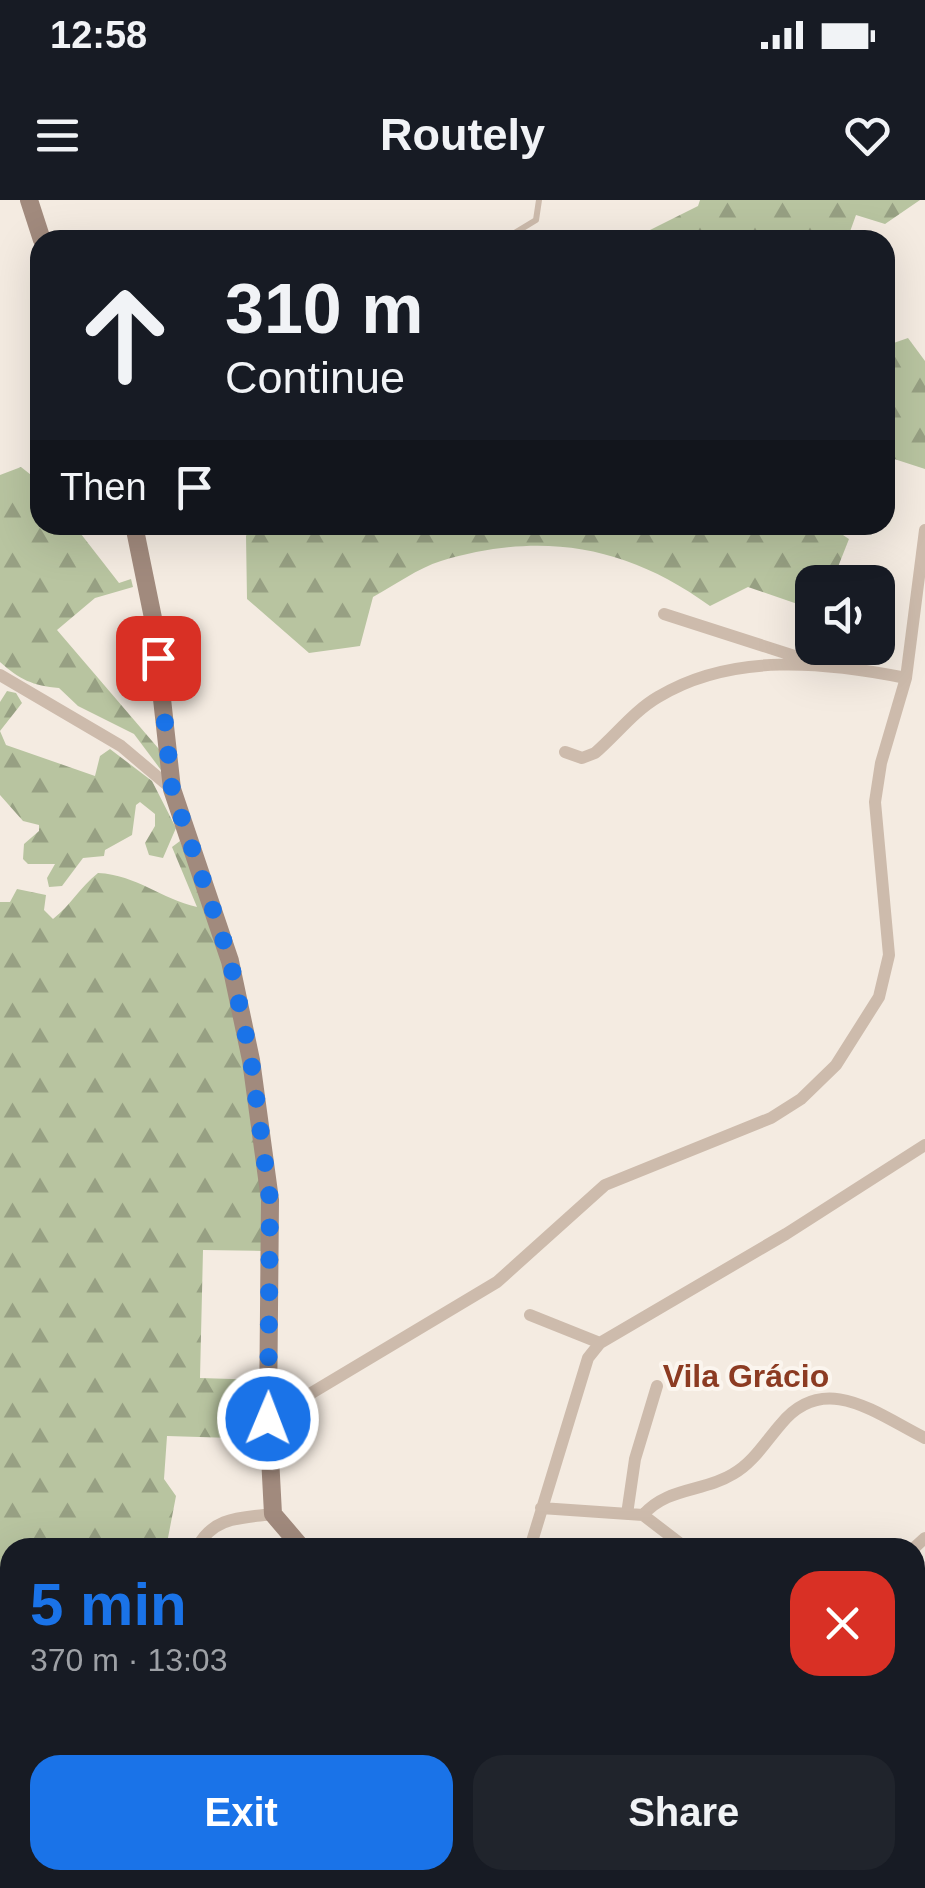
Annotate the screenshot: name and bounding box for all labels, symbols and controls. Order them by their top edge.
text: 12:58 [50,14,147,56]
icon: menu [30,108,85,163]
icon: heart [840,108,895,163]
text: Routely [380,109,545,160]
icon: ahead [60,270,190,400]
text: 310 m [225,270,423,348]
text: Continue [225,352,405,403]
icon: arrive [167,460,222,515]
text: Then [60,466,147,508]
map controls [795,565,895,665]
button: sound [795,565,895,665]
pin [116,616,201,701]
icon: arrive [131,631,186,686]
district label: Vila Grácio [663,1358,829,1394]
position arrow [216,1367,320,1471]
text: 5 min [30,1571,187,1638]
button: close [790,1571,895,1676]
text: 370 m · 13:03 [30,1642,227,1678]
button: Exit [30,1755,453,1870]
button: Share [473,1755,895,1870]

